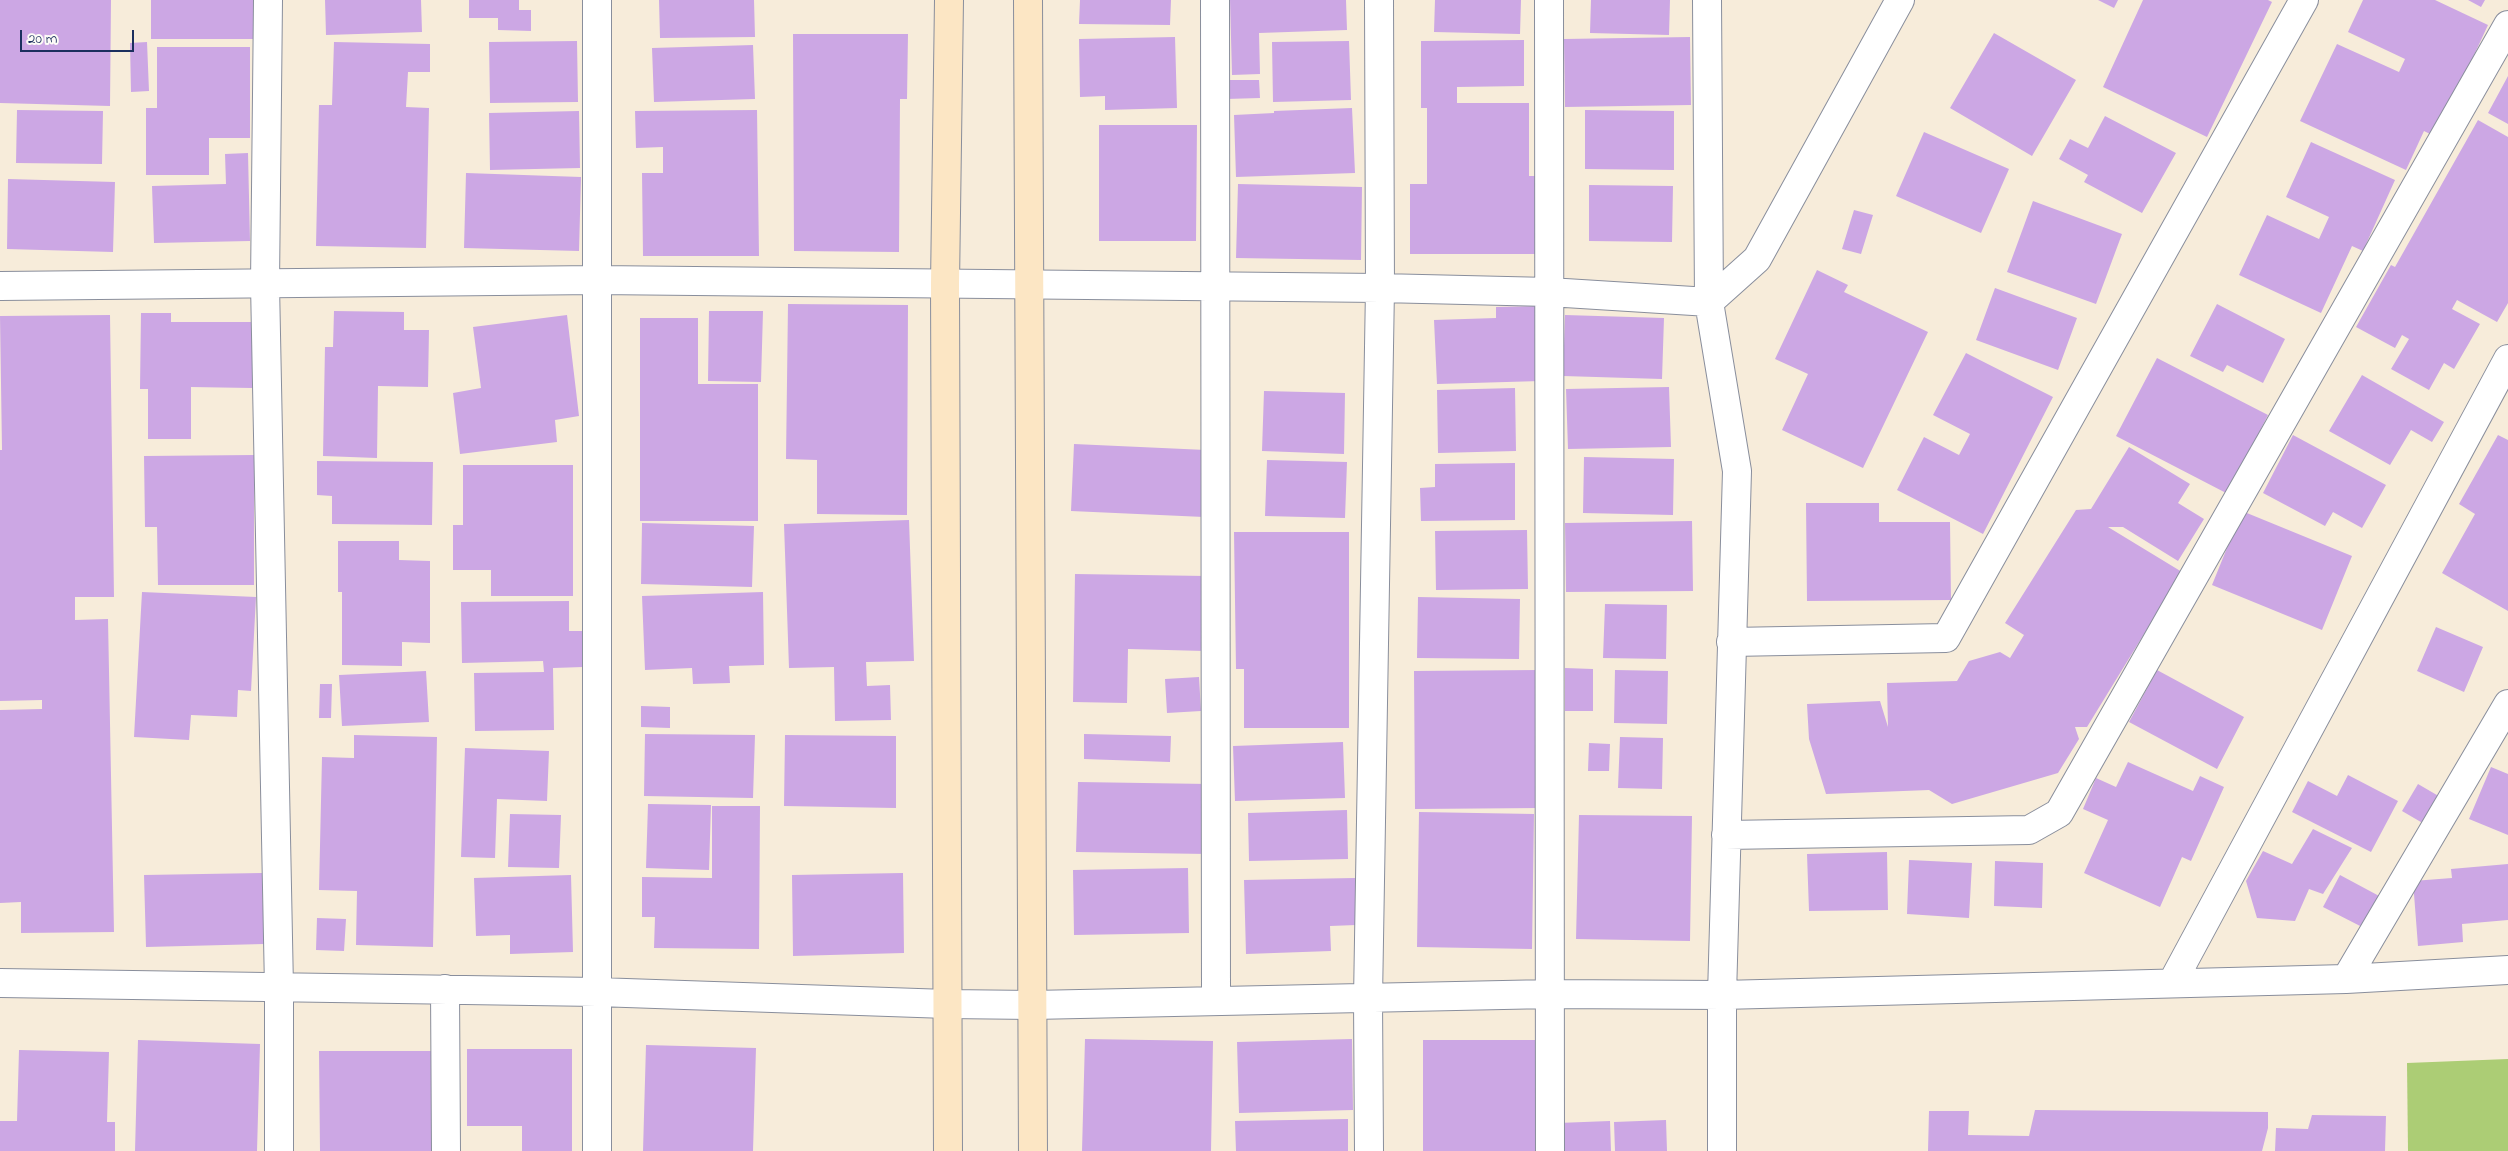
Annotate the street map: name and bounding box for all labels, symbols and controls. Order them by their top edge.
scale bar [22,20,136,52]
text: 20 m [28,28,57,50]

